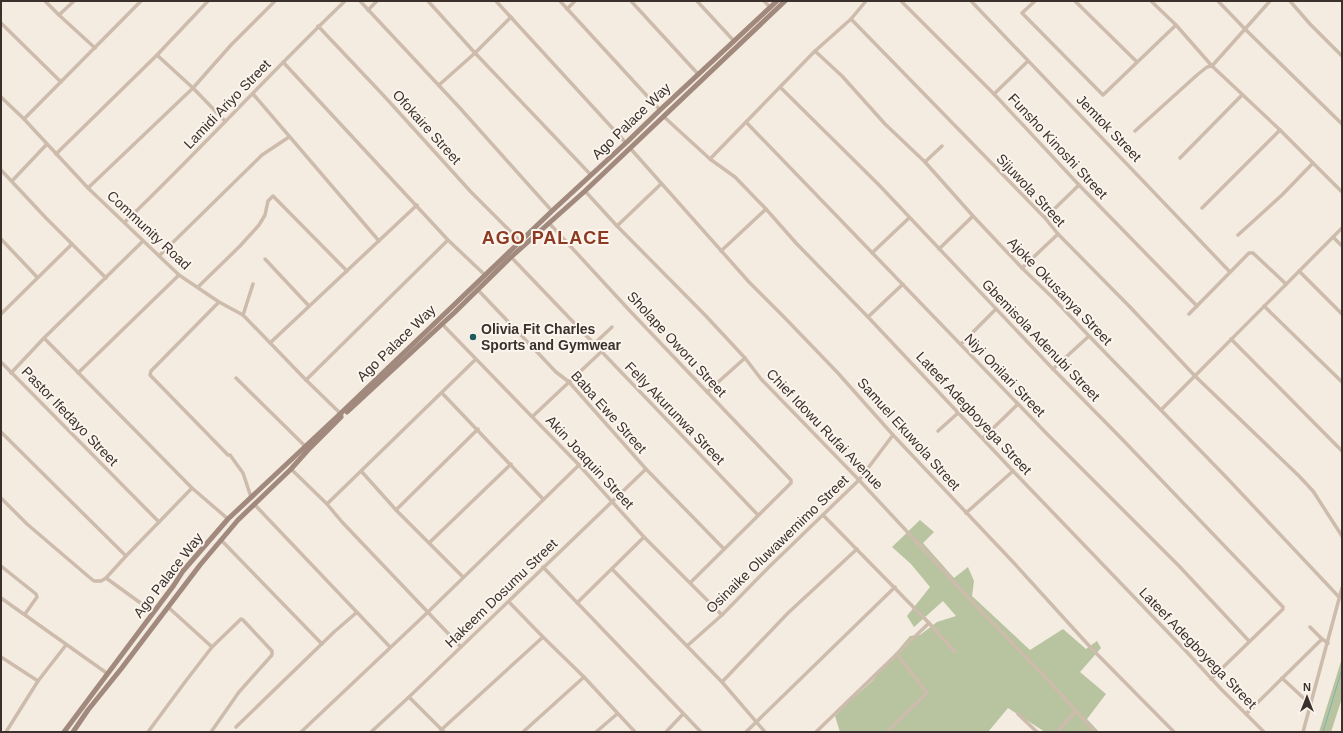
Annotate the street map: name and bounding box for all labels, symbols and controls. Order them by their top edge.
street label: Lamidi Ariyo Street [180,56,274,152]
street label: Ago Palace Way [588,79,674,163]
street label: Ofokaire Street [390,87,465,167]
street label: Funsho Kinoshi Street [1005,90,1111,202]
street label: Jemtok Street [1073,91,1145,165]
street label: Sijuwola Street [993,150,1069,230]
street label: Community Road [104,187,194,273]
district label: AGO PALACE [482,228,610,248]
street label: Ajoke Okusanya Street [1005,234,1116,348]
street label: Gbemisola Adenubi Street [979,276,1103,404]
street label: Sholape Oworu Street [624,288,730,400]
street label: Ago Palace Way [353,301,439,385]
place label: Olivia Fit Charles Sports and Gymwear [481,321,622,353]
street label: Niyi Onilari Street [961,330,1049,420]
marker: Olivia Fit Charles Sports and Gymwear [468,332,478,342]
street label: Lateef Adegboyega Street [913,348,1035,478]
street label: Felly Akurunwa Street [622,358,728,468]
street label: Pastor Ifedayo Street [19,363,122,469]
street label: Chief Idowu Rufai Avenue [763,366,887,493]
street label: Baba Ewe Street [568,368,650,456]
street label: Samuel Ekuwola Street [854,375,964,493]
street label: Akin Joaquin Street [543,412,637,512]
street label: Osinaike Oluwawemimo Street [703,472,851,616]
street label: Ago Palace Way [130,529,206,621]
street label: Hakeem Dosumu Street [442,535,560,651]
street label: Lateef Adegboyega Street [1136,584,1260,712]
north arrow [1287,677,1327,717]
text: N [1303,681,1311,693]

